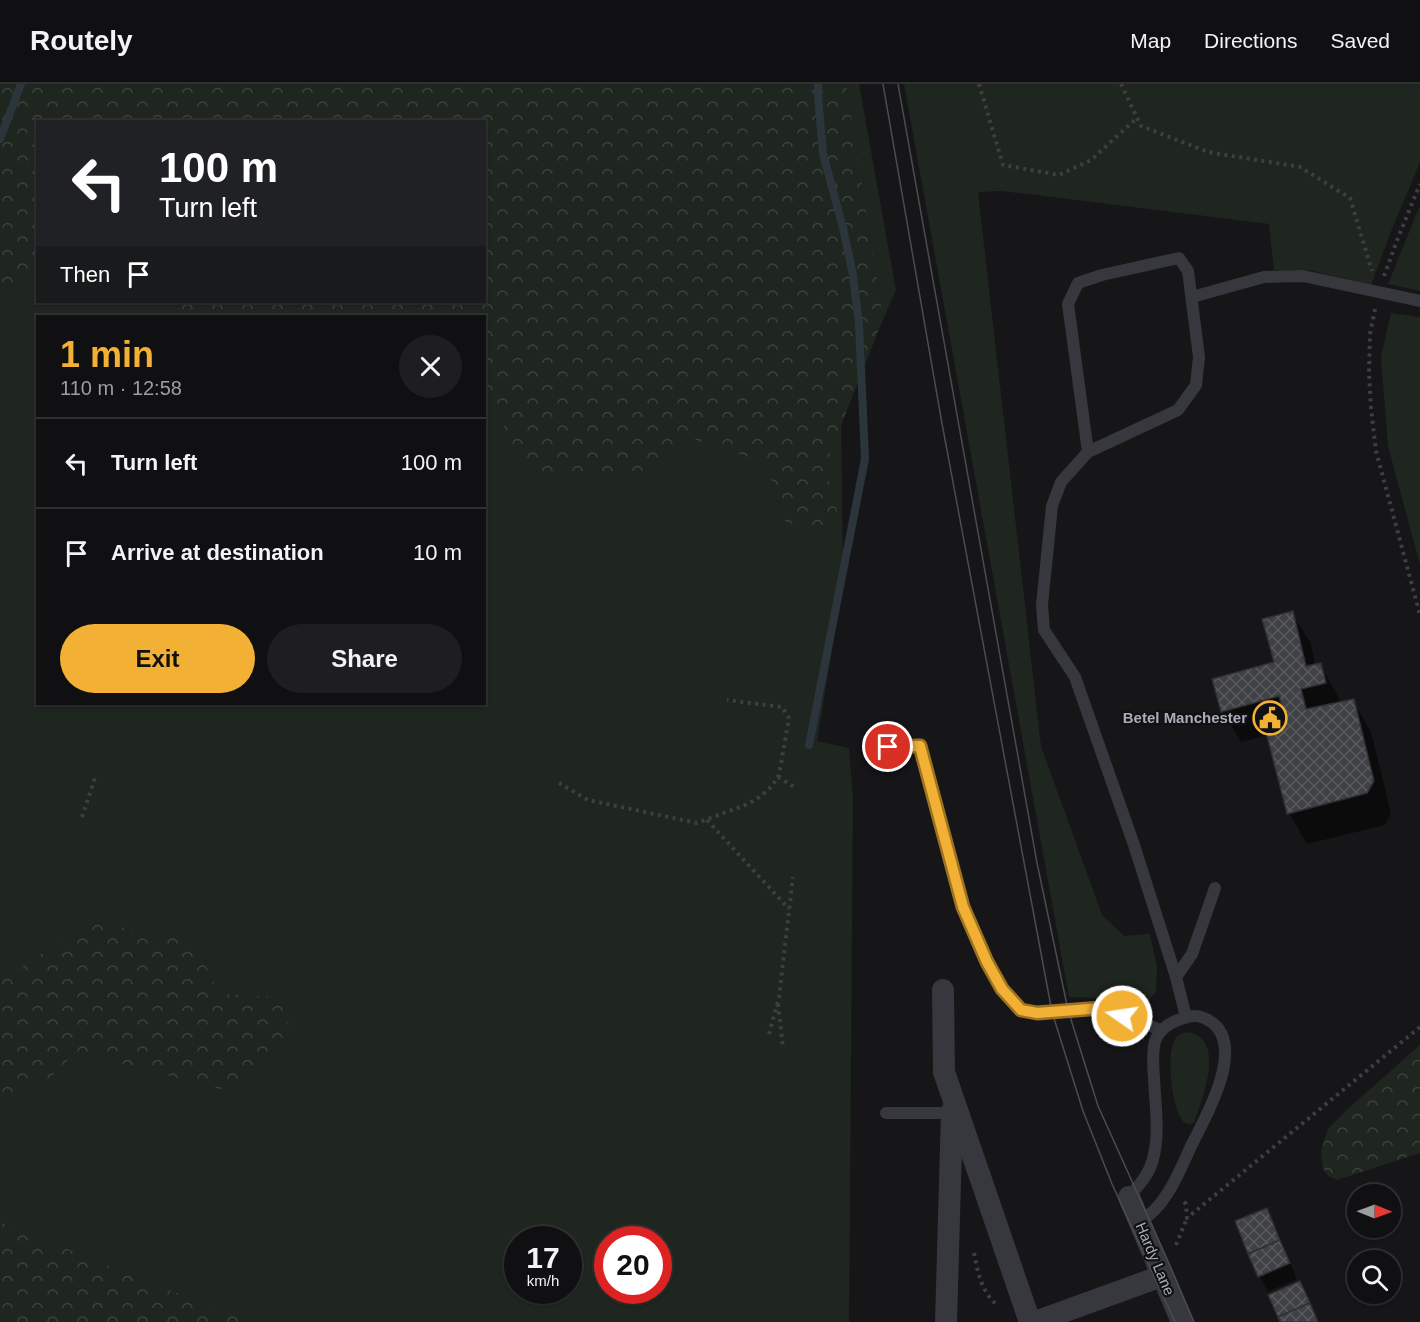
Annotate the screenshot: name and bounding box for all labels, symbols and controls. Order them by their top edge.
text: Routely [30,25,133,56]
text: Map [1130,29,1171,52]
text: Directions [1204,29,1297,52]
text: Saved [1330,29,1390,52]
icon: left [60,144,138,222]
text: 100 m [159,144,278,191]
text: Turn left [159,193,257,223]
icon: arrive [122,258,155,291]
text: Then [60,262,110,287]
text: 1 min [60,334,154,375]
button: close [399,335,462,398]
text: 110 m · 12:58 [60,377,182,399]
icon: left [60,447,93,480]
text: Turn left [111,450,197,475]
text: 100 m [401,450,462,475]
icon: arrive [60,537,93,570]
text: Arrive at destination [111,540,324,565]
text: 10 m [413,540,462,565]
button: Exit [60,624,255,693]
button: Share [267,624,462,693]
public building icon: Betel Manchester [1252,700,1288,736]
place label: Betel Manchester [1123,709,1247,726]
pin [862,721,913,772]
icon: arrive [871,730,904,763]
position arrow [1090,984,1154,1048]
north arrow [1347,1184,1401,1238]
map controls [1347,1184,1401,1304]
street label: Hardy Lane [1132,1220,1178,1298]
speed limit sign: 20 [594,1226,672,1304]
text: 17 [526,1241,560,1274]
button: search [1347,1250,1401,1304]
text: km/h [527,1272,559,1289]

